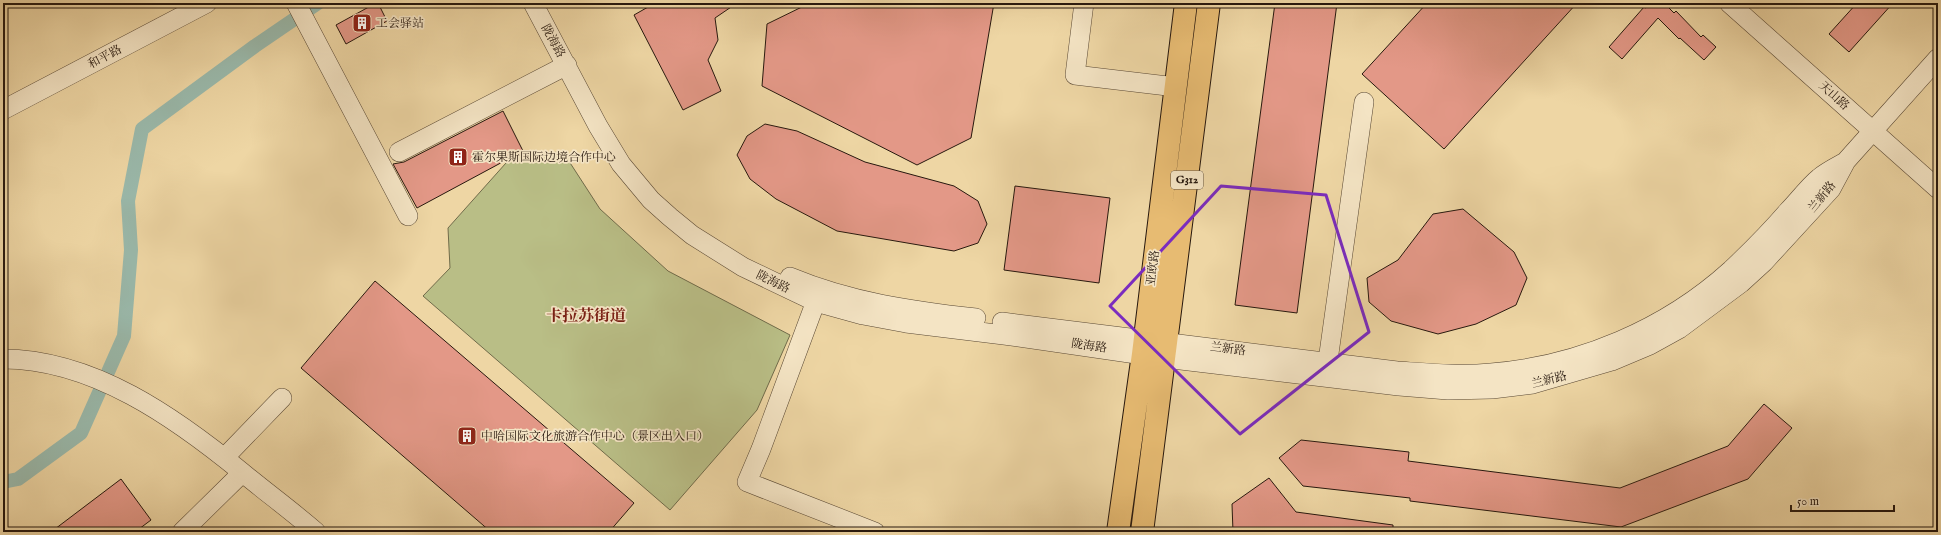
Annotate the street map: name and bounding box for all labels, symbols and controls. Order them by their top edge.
building icon: 工会驿站 [351,12,373,34]
place label: 工会驿站 [376,16,424,31]
street label: 陇海路 [538,22,568,60]
street label: 和平路 [86,42,124,72]
street label: 天山路 [1816,78,1852,114]
building icon: 霍尔果斯国际边境合作中心 [447,146,469,168]
place label: 霍尔果斯国际边境合作中心 [472,150,616,165]
road number: G312 [1171,171,1203,189]
street label: 兰新路 [1805,178,1839,216]
street label: 亚欧路 [1143,249,1163,287]
street label: 陇海路 [754,267,792,297]
district label: 卡拉苏街道 [546,307,626,327]
street label: 陇海路 [1070,336,1108,356]
street label: 兰新路 [1209,339,1247,359]
street label: 兰新路 [1530,368,1568,392]
building icon: 中哈国际文化旅游合作中心（景区出入口） [456,425,478,447]
place label: 中哈国际文化旅游合作中心（景区出入口） [481,429,709,444]
scale bar [1791,487,1894,513]
text: 50 m [1797,494,1819,509]

